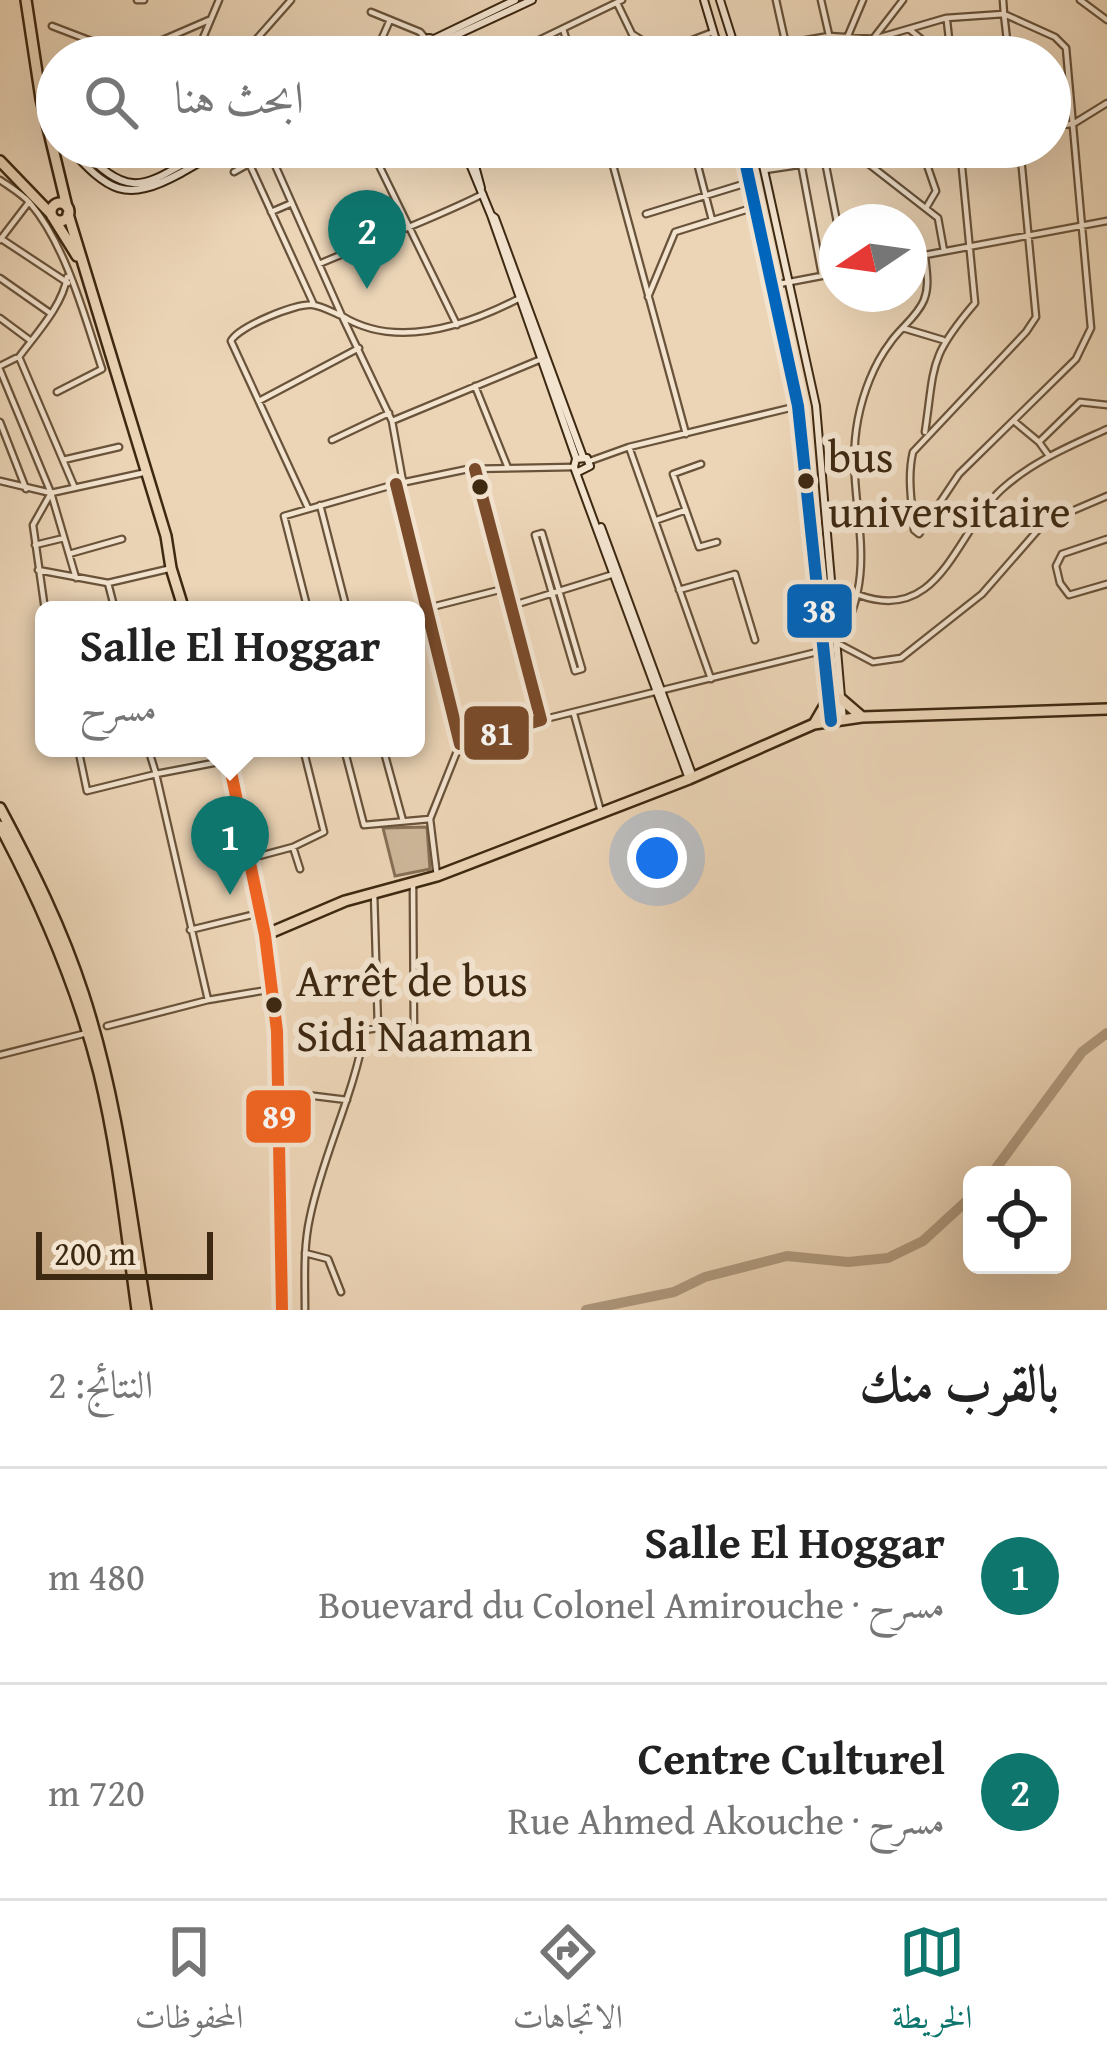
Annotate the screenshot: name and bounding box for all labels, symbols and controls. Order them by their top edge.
search box [36,36,1071,168]
text: ابحث هنا [174,64,304,129]
icon: search [78,69,144,135]
pin: 2 [328,190,406,289]
north arrow [819,204,927,312]
place label: bus universitaire [828,423,1071,543]
marker: bus universitaire [795,470,817,492]
unlabelled marker [469,476,491,498]
line badge: 38 [785,582,854,640]
text: 38 [802,586,836,634]
popup [35,601,425,757]
text: Salle El Hoggar [80,612,380,677]
text: مسرح [80,678,157,735]
line badge: 81 [462,704,531,762]
text: 81 [480,709,514,757]
pin: 1 [191,796,269,895]
your location [627,828,687,888]
place label: Arrêt de bus Sidi Naaman [296,947,532,1067]
marker: Arrêt de bus Sidi Naaman [263,994,285,1016]
line badge: 89 [244,1088,313,1145]
text: 89 [262,1092,296,1140]
map controls [963,1166,1071,1274]
button: locate [963,1166,1071,1274]
scale bar [36,1226,213,1279]
text: 200 m [54,1229,136,1277]
text: بالقرب منك [859,1345,1059,1420]
text: النتائج: 2 [48,1355,153,1412]
text: Salle El Hoggar [644,1509,945,1574]
text: 480 m [48,1547,145,1604]
text: 1 [1010,1547,1030,1604]
text: مسرح · Bouevard du Colonel Amirouche [318,1575,945,1632]
text: Centre Culturel [638,1725,945,1790]
text: 720 m [48,1763,145,1820]
text: 2 [1010,1763,1030,1820]
text: مسرح · Rue Ahmed Akouche [508,1791,945,1848]
tab: المحفوظات [135,1919,243,2049]
tab: الاتجاهات [513,1919,623,2049]
tab: الخريطة [892,1919,972,2049]

